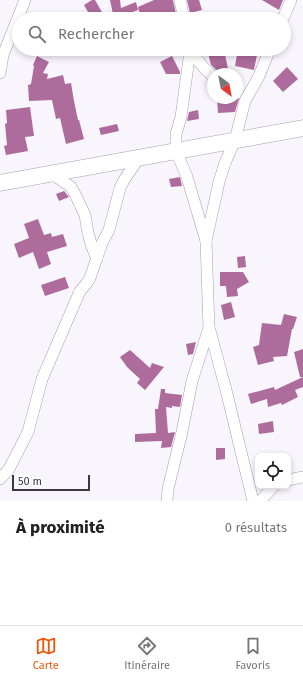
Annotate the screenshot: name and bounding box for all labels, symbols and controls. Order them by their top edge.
search box [12,12,291,56]
icon: search [26,23,48,45]
text: Rechercher [58,25,134,43]
north arrow [207,68,243,104]
map controls [255,453,291,489]
button: locate [255,453,291,489]
scale bar [12,473,90,492]
text: 50 m [18,475,42,488]
text: À proximité [16,517,105,538]
text: 0 résultats [225,520,287,535]
tab: Carte [33,635,59,672]
tab: Itinéraire [124,635,170,672]
tab: Favoris [235,635,270,672]

